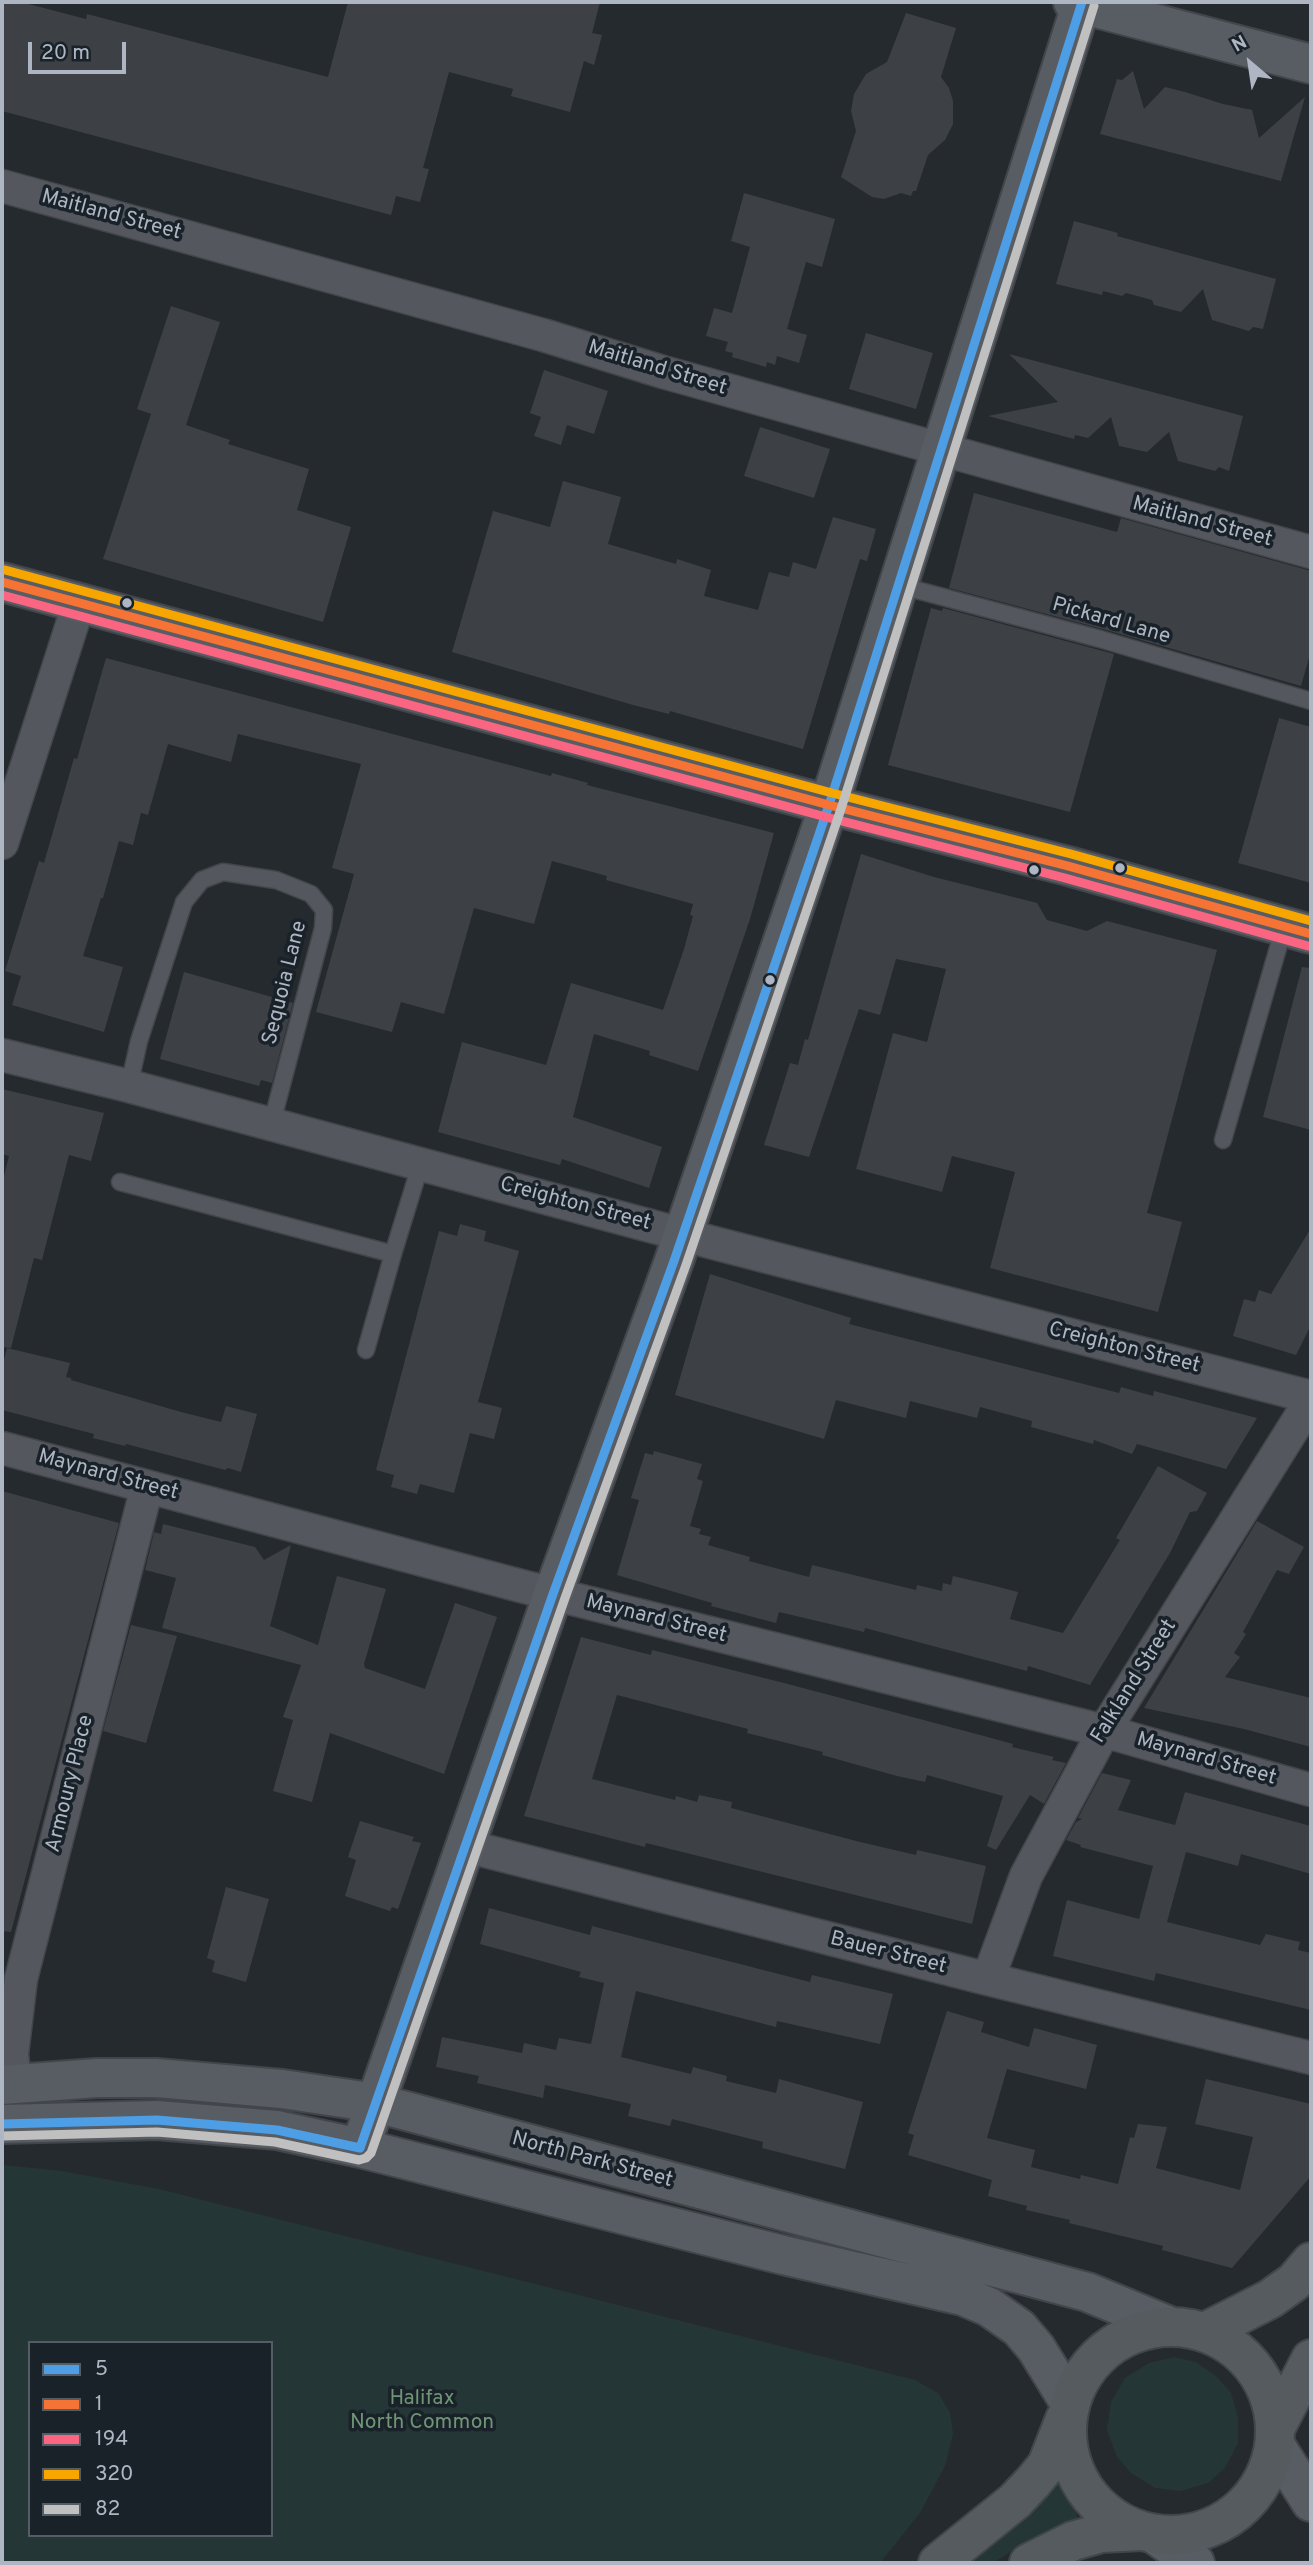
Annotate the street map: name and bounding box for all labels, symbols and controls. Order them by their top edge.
scale bar [32,28,130,72]
north arrow [1215,28,1285,98]
text: N [1228,31,1252,58]
text: 20 m [41,40,90,67]
street label: Maitland Street [38,185,184,247]
street label: Maitland Street [585,336,729,402]
street label: Maitland Street [1129,492,1275,554]
street label: Pickard Lane [1049,593,1173,651]
unlabelled marker [120,596,134,610]
unlabelled marker [1113,861,1127,875]
unlabelled marker [1027,863,1041,877]
street label: Sequoia Lane [258,918,314,1048]
unlabelled marker [763,973,777,987]
street label: Creighton Street [497,1173,653,1237]
street label: Creighton Street [1046,1318,1202,1380]
street label: Maynard Street [35,1445,181,1507]
street label: Maynard Street [583,1590,729,1650]
street label: Falkland Street [1087,1615,1183,1749]
street label: Armoury Place [42,1713,100,1855]
street label: Maynard Street [1133,1728,1279,1792]
street label: Bauer Street [827,1927,949,1981]
street label: North Park Street [509,2127,675,2195]
legend [28,2341,273,2537]
text: 5 [95,2356,108,2383]
park label: Halifax North Common [350,2387,494,2437]
text: 1 [95,2391,103,2418]
text: 194 [95,2426,128,2453]
text: 320 [95,2461,134,2488]
text: 82 [95,2496,120,2523]

